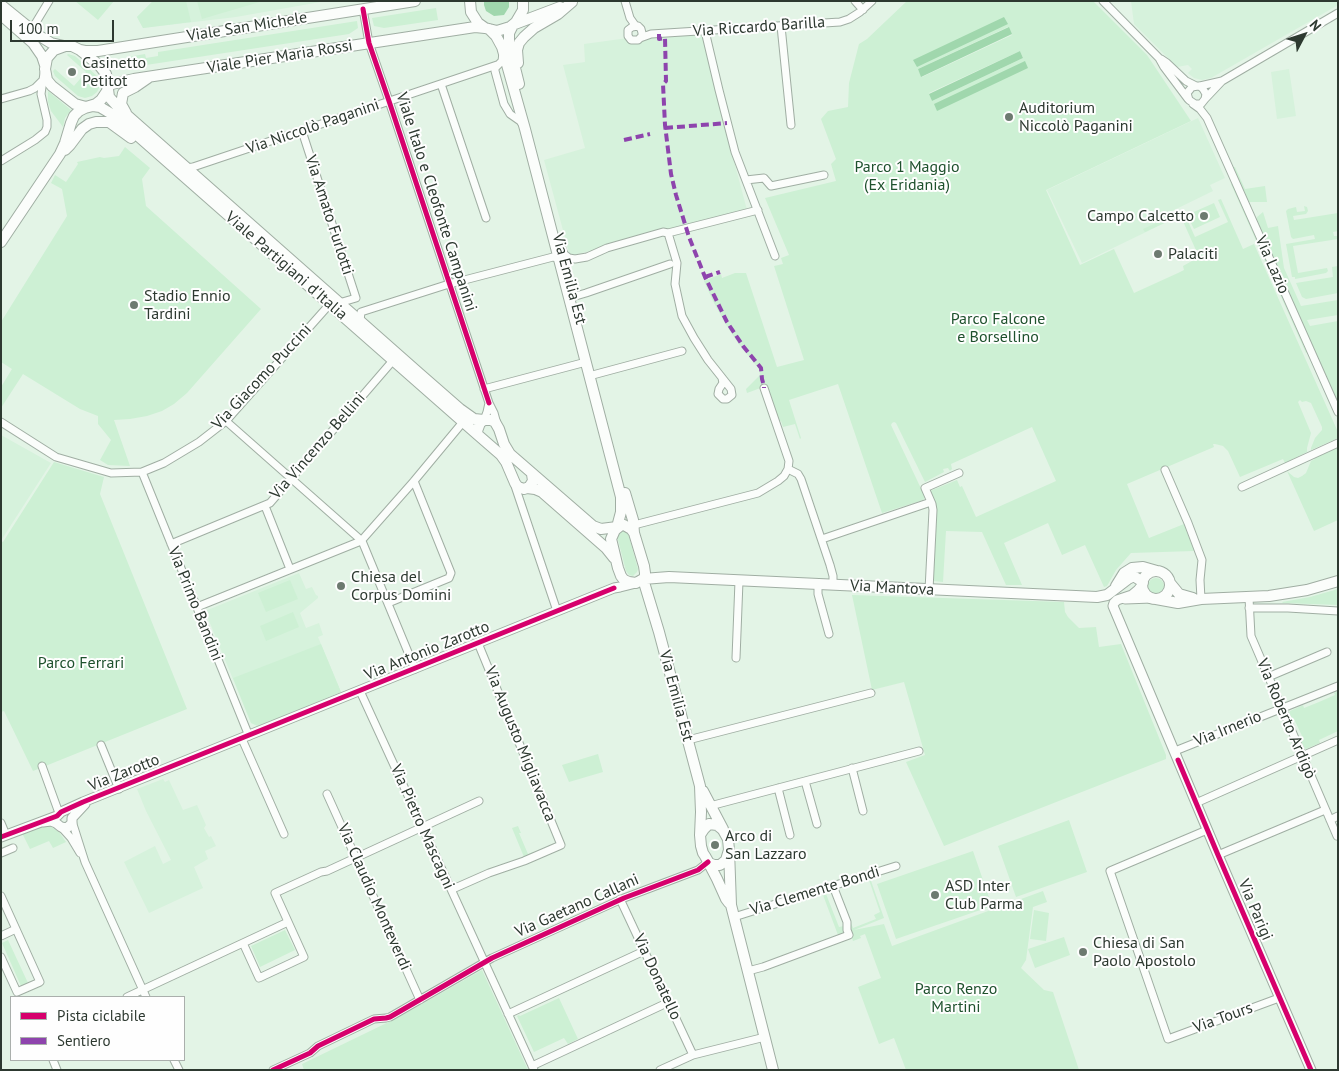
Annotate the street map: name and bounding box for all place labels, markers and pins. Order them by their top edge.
place label: Casinetto Petitot [82,53,146,91]
marker: Casinetto Petitot [66,66,78,78]
place label: Auditorium Niccolò Paganini [1019,98,1133,136]
marker: Auditorium Niccolò Paganini [1003,111,1015,123]
place label: Campo Calcetto [1087,206,1194,226]
marker: Campo Calcetto [1198,210,1210,222]
place label: Palaciti [1168,244,1218,264]
marker: Palaciti [1152,248,1164,260]
place label: Stadio Ennio Tardini [144,286,231,324]
marker: Stadio Ennio Tardini [128,299,140,311]
place label: Chiesa del Corpus Domini [351,567,451,605]
marker: Chiesa del Corpus Domini [335,580,347,592]
place label: Arco di San Lazzaro [725,826,807,864]
marker: Arco di San Lazzaro [709,839,721,851]
place label: ASD Inter Club Parma [945,876,1023,914]
marker: ASD Inter Club Parma [929,889,941,901]
place label: Chiesa di San Paolo Apostolo [1093,933,1196,971]
marker: Chiesa di San Paolo Apostolo [1077,946,1089,958]

